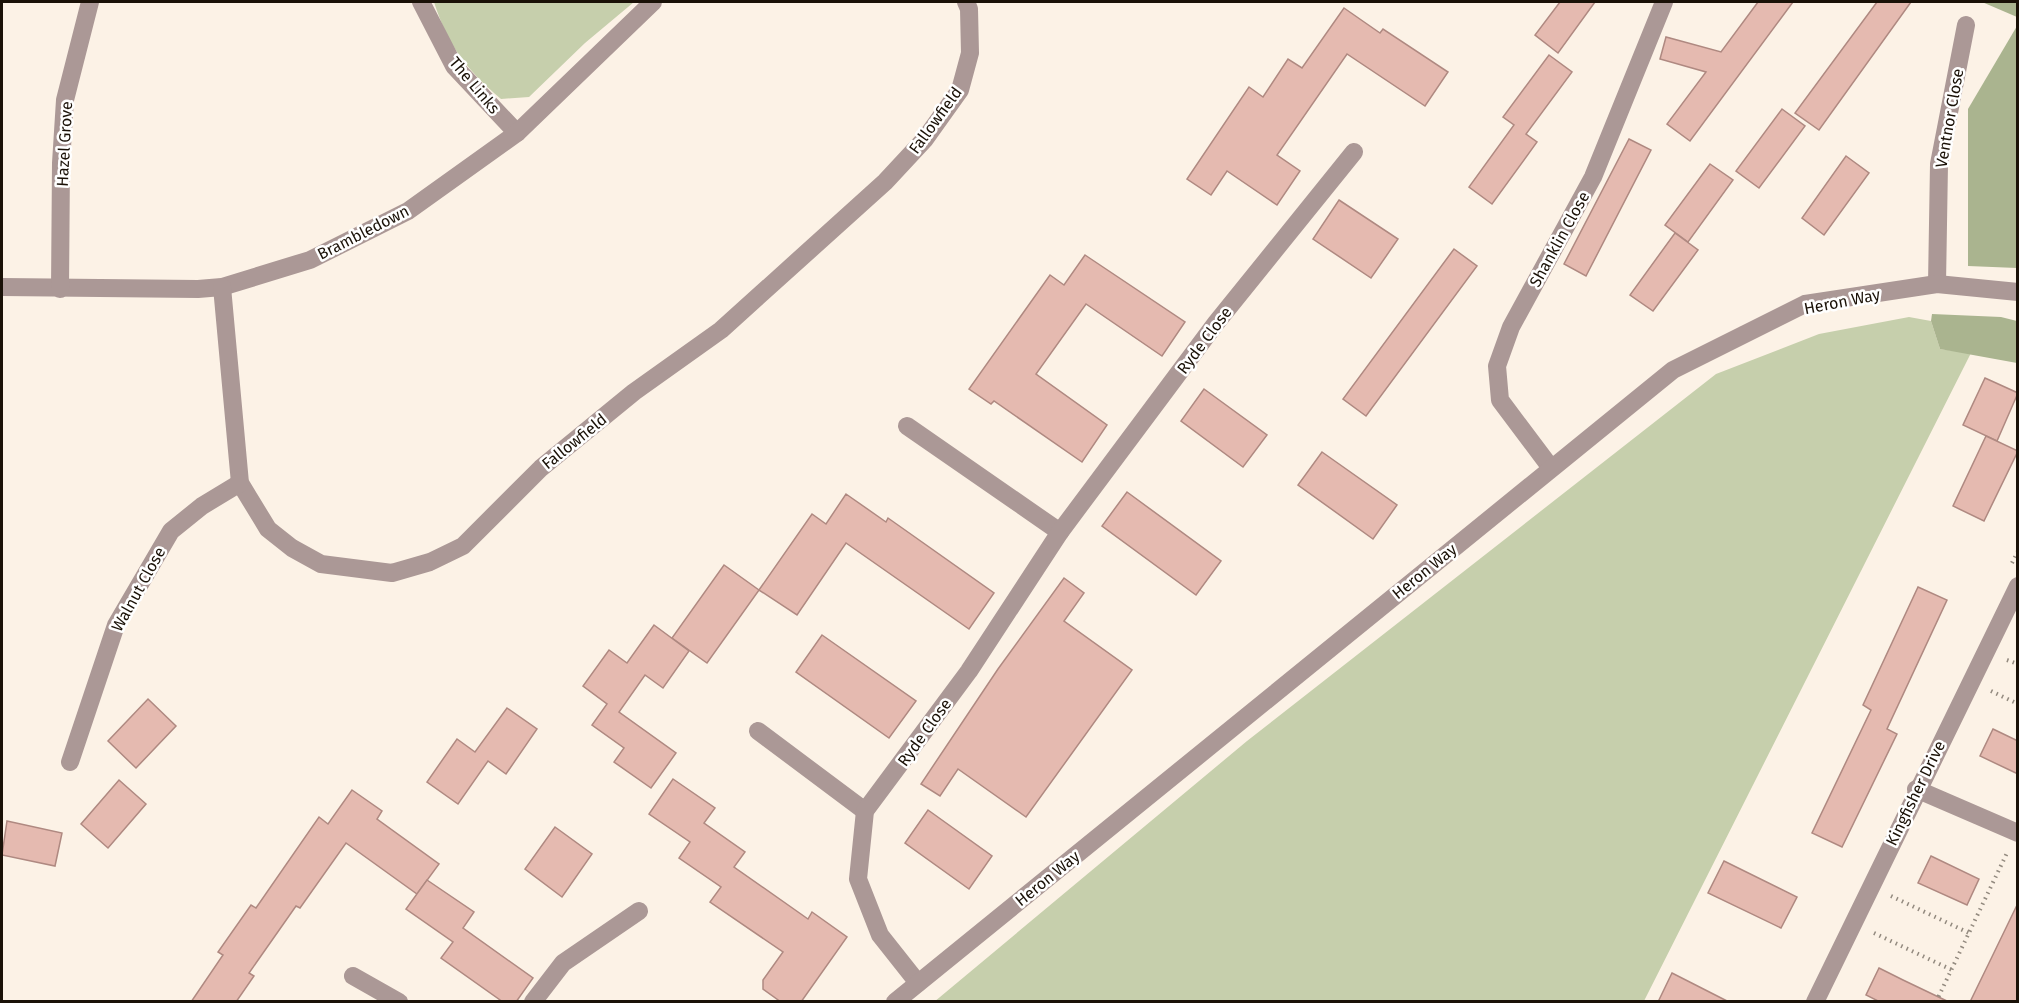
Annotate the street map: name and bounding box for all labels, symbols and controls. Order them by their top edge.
street label: The Links [445,53,504,117]
street label: Ventnor Close [1931,67,1968,169]
street label: Fallowfield [905,83,966,157]
street label: Hazel Grove [53,101,76,187]
street label: Shanklin Close [1525,188,1593,290]
street label: Brambledown [314,201,412,264]
street label: Heron Way [1802,285,1882,318]
street label: Ryde Close [1173,303,1236,378]
street label: Fallowfield [538,410,610,473]
street label: Heron Way [1388,540,1460,603]
street label: Walnut Close [107,544,169,635]
street label: Ryde Close [894,695,955,770]
street label: Kingfisher Drive [1882,738,1949,849]
street label: Heron Way [1011,847,1083,910]

